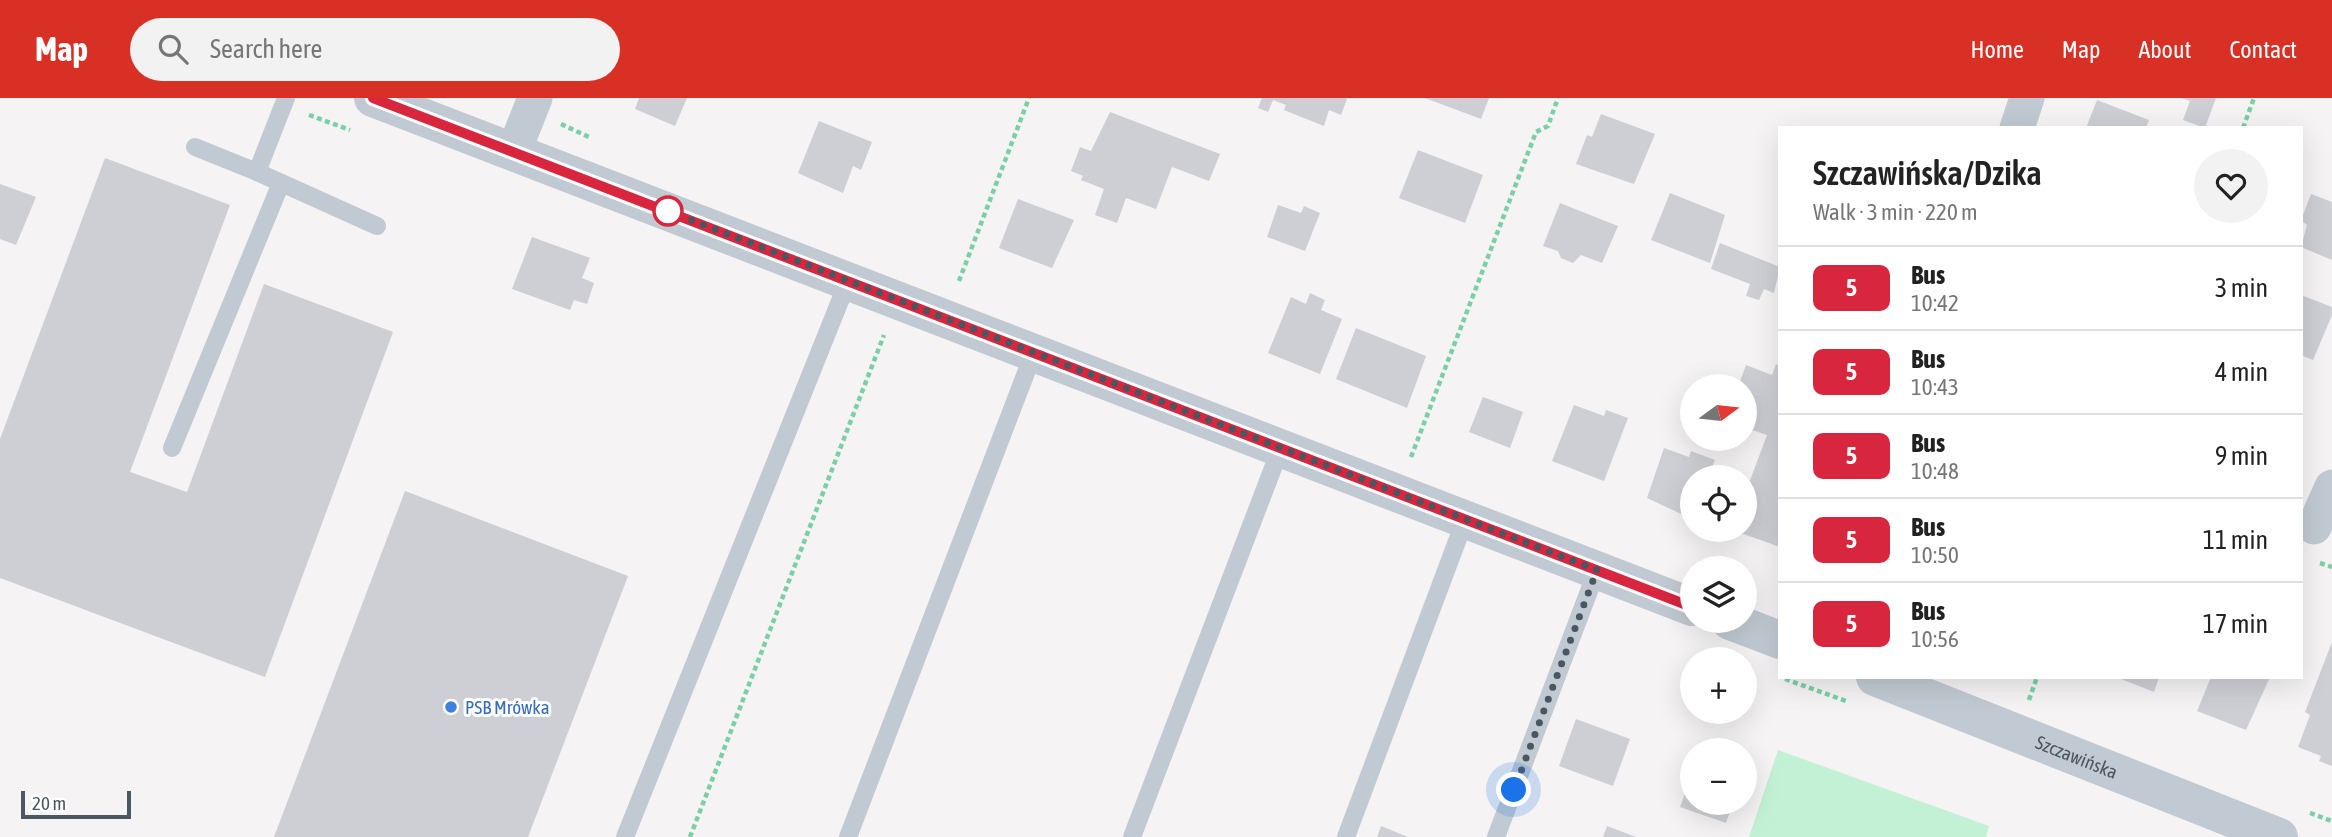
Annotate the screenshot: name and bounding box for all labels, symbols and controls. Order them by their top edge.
search box [130,18,620,81]
text: Map [35,30,88,68]
icon: search [154,30,192,68]
text: Search here [210,34,322,64]
text: Home [1970,36,2024,63]
text: Map [2062,36,2100,63]
text: About [2138,36,2191,63]
text: Contact [2229,36,2297,63]
button: heart [2194,149,2268,223]
text: Szczawińska/Dzika [1813,154,2042,192]
unlabelled marker [653,196,683,226]
text: Walk · 3 min · 220 m [1813,199,1977,225]
text: Bus [1911,260,1945,290]
text: 3 min [2215,273,2268,303]
text: 5 [1846,274,1857,301]
text: 10:42 [1911,290,1959,316]
text: Bus [1911,344,1945,374]
text: 4 min [2215,357,2268,387]
text: 5 [1846,358,1857,385]
north arrow [1680,374,1757,452]
map controls [1680,374,1757,815]
text: 10:43 [1911,374,1959,400]
text: Bus [1911,428,1945,458]
text: 9 min [2215,441,2268,471]
text: 5 [1846,442,1857,469]
text: 10:48 [1911,458,1959,484]
button: locate [1680,465,1757,542]
text: Bus [1911,512,1945,542]
text: 11 min [2203,525,2268,555]
text: 5 [1846,526,1857,553]
text: 10:50 [1911,542,1959,568]
button: layers [1680,556,1757,633]
text: Bus [1911,596,1945,626]
text: 17 min [2203,609,2268,639]
text: 5 [1846,610,1857,637]
text: 10:56 [1911,626,1959,652]
button: + [1680,647,1757,724]
place label: PSB Mrówka [465,696,550,718]
marker: PSB Mrówka [443,699,459,715]
street label: Szczawińska [2033,731,2121,783]
button: − [1680,738,1757,815]
your location [1496,772,1531,807]
scale bar [21,788,131,820]
text: 20 m [32,792,66,814]

